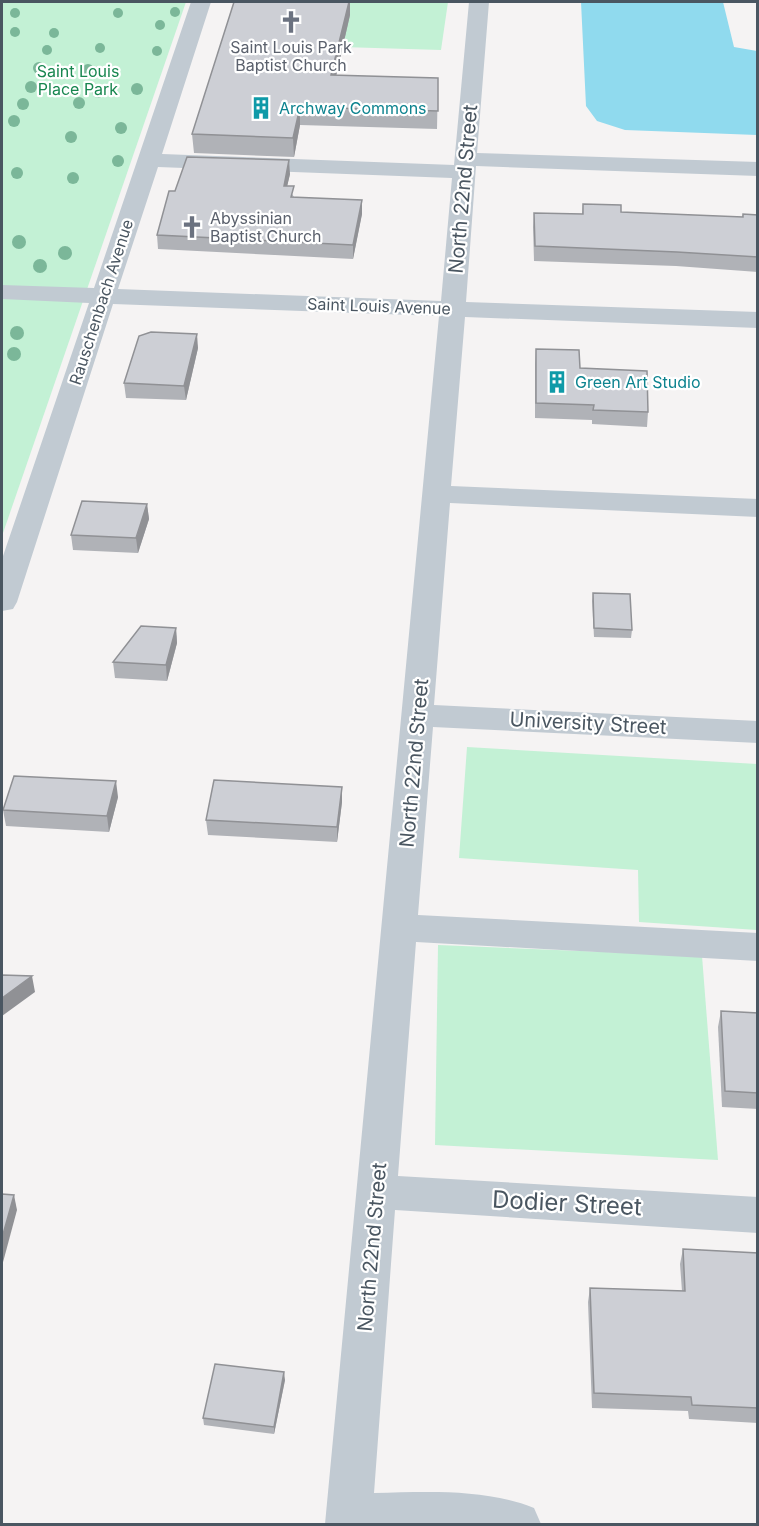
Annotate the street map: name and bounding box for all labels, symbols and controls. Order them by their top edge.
church icon: Saint Louis Park Baptist Church [278,9,304,35]
place label: Saint Louis Park Baptist Church [230,37,352,75]
park label: Saint Louis Place Park [37,61,119,99]
building icon: Archway Commons [248,95,274,121]
place label: Archway Commons [279,98,427,118]
street label: North 22nd Street [444,103,482,274]
place label: Abyssinian Baptist Church [210,208,322,246]
church icon: Abyssinian Baptist Church [179,214,205,240]
street label: Rauschenbach Avenue [65,217,137,387]
street label: Saint Louis Avenue [307,294,451,318]
building icon: Green Art Studio [544,369,570,395]
place label: Green Art Studio [575,372,701,392]
street label: North 22nd Street [395,677,433,848]
street label: University Street [509,707,668,739]
street label: North 22nd Street [353,1161,391,1332]
street label: Dodier Street [491,1185,643,1221]

